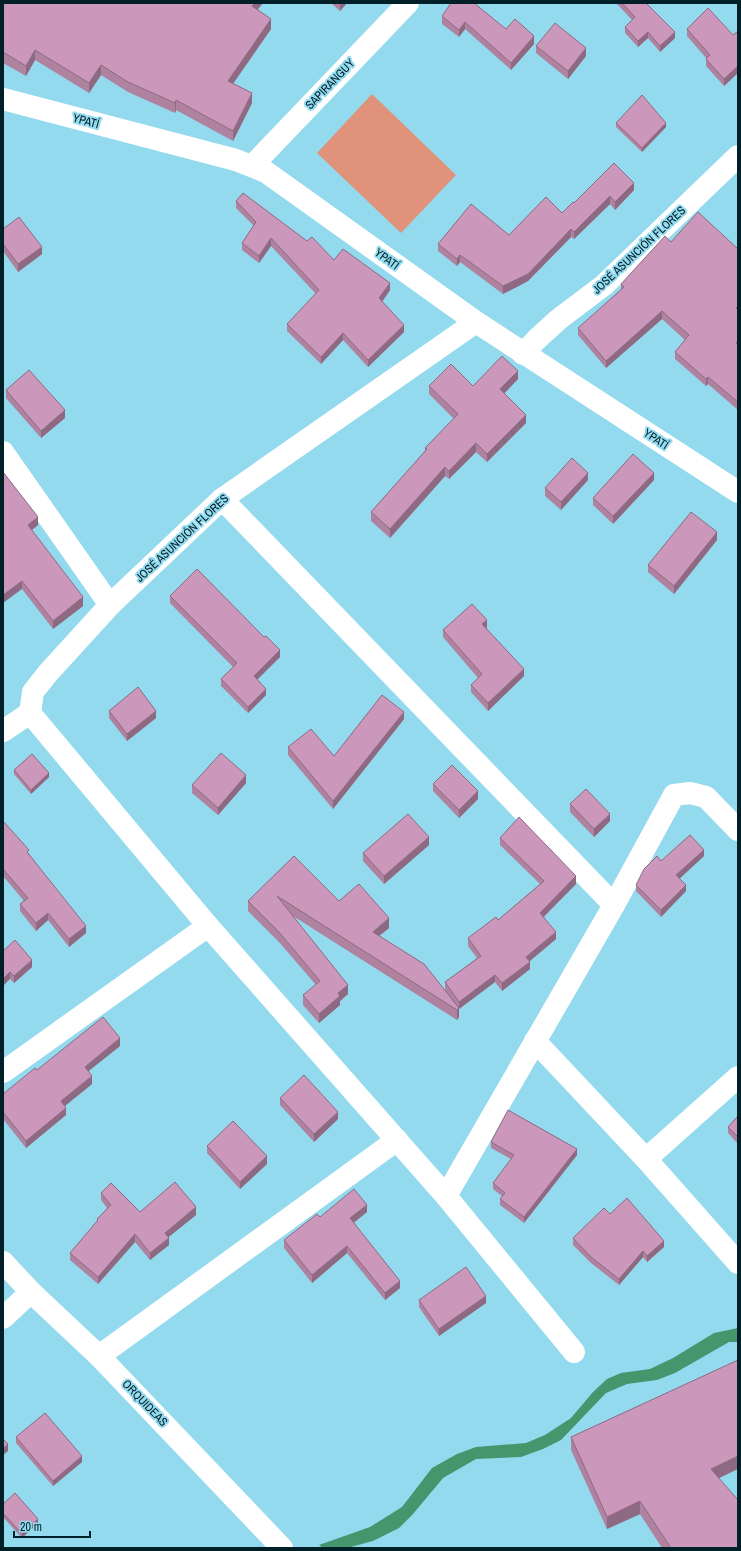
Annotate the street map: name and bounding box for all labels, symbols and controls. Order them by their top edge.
street label: SAPIRANGUY [302,55,358,113]
street label: YPATÍ [71,110,101,132]
street label: JOSÉ ASUNCIÓN FLORES [589,202,689,297]
street label: YPATÍ [371,245,403,274]
street label: YPATÍ [640,425,672,453]
street label: JOSÉ ASUNCIÓN FLORES [132,490,232,585]
street label: ORQUIDEAS [119,1376,172,1430]
scale bar [14,1513,90,1539]
text: 20 m [20,1519,42,1535]

